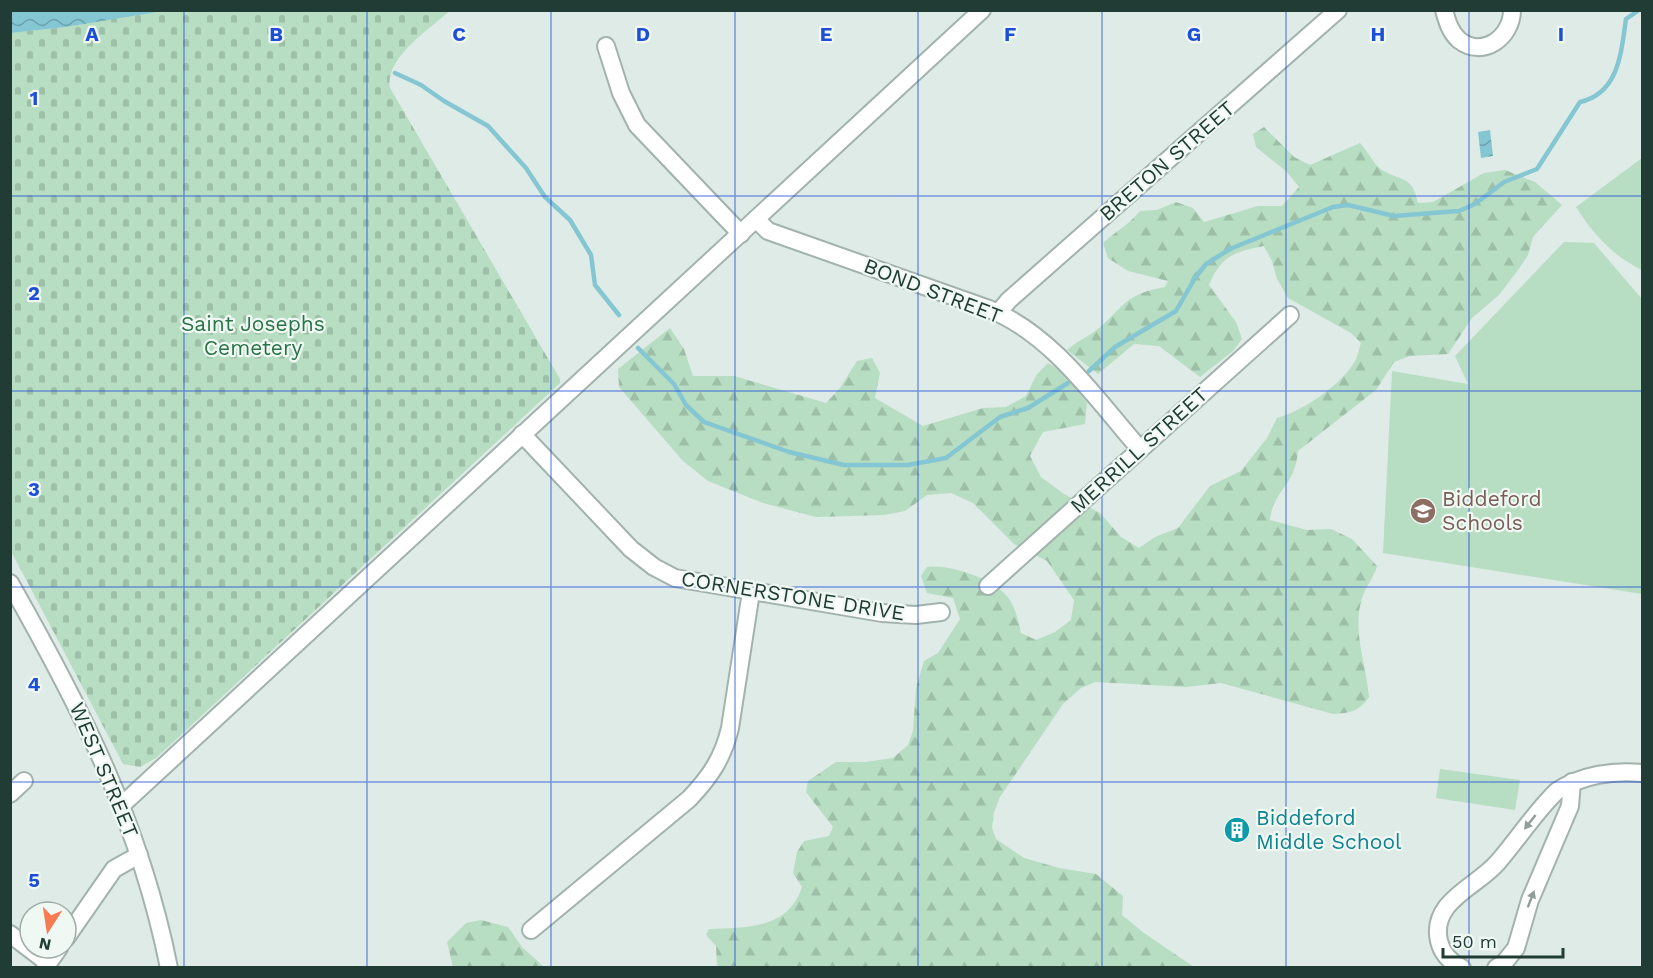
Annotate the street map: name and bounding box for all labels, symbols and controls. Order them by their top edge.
text: A [85,22,99,46]
text: B [269,22,283,46]
text: C [452,22,466,46]
text: D [636,22,650,46]
text: E [820,22,832,46]
text: F [1004,22,1016,46]
text: G [1187,22,1201,46]
text: H [1371,22,1385,46]
text: I [1558,22,1564,46]
text: 1 [30,86,38,110]
street label: BRETON STREET [1094,95,1239,226]
street label: BOND STREET [860,253,1006,328]
text: 2 [28,281,40,305]
park label: Saint Josephs Cemetery [181,311,325,360]
street label: MERRILL STREET [1065,381,1213,518]
text: 3 [28,477,40,501]
place label: Biddeford Schools [1442,486,1542,535]
school or university icon: Biddeford Schools [1408,496,1438,526]
street label: CORNERSTONE DRIVE [680,565,907,626]
text: 4 [28,672,41,696]
street label: WEST STREET [65,698,144,842]
place label: Biddeford Middle School [1256,805,1402,854]
building icon: Biddeford Middle School [1222,815,1252,845]
one-way arrow [1525,815,1537,830]
text: 5 [28,868,40,892]
one-way arrow [1527,890,1536,908]
north arrow [18,900,78,960]
scale bar [1443,921,1563,959]
text: 50 m [1452,931,1497,952]
text: N [37,934,53,955]

